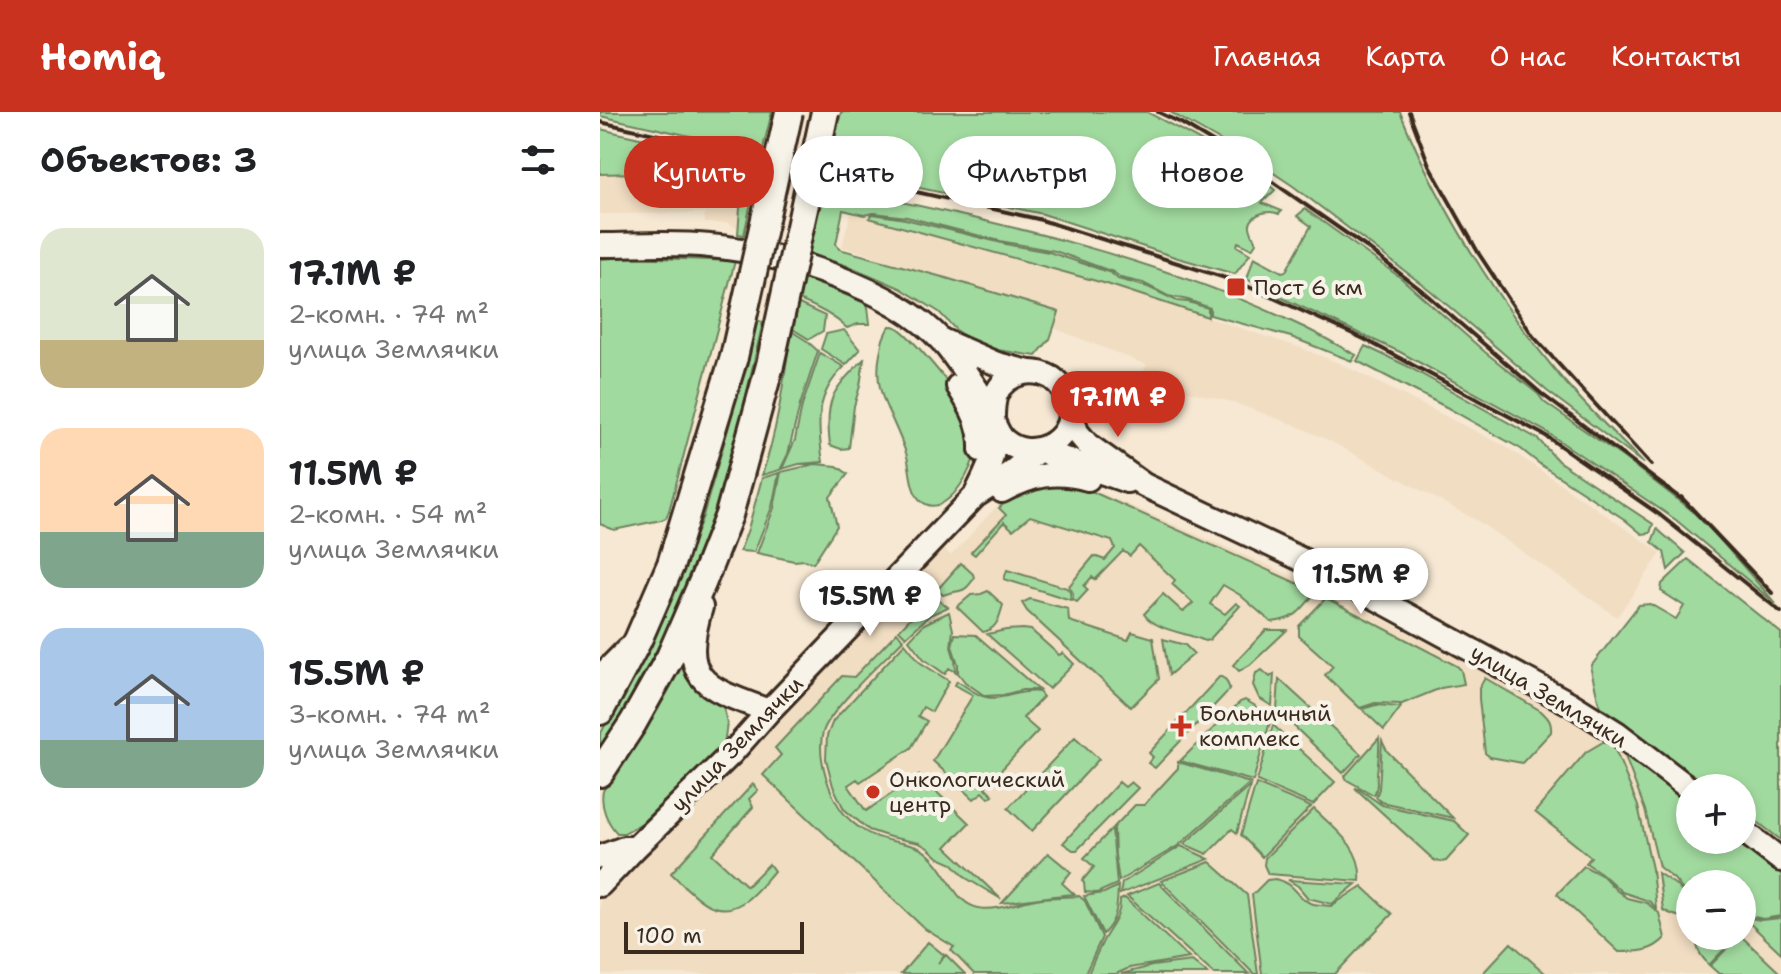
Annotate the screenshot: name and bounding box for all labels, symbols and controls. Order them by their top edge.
text: Homiq [40,31,162,82]
text: Главная [1213,37,1321,75]
text: Карта [1365,37,1445,75]
text: О нас [1489,37,1567,75]
text: Контакты [1611,37,1741,75]
chip: Купить [624,136,774,208]
chip: Снять [790,136,923,208]
chip: Фильтры [939,136,1116,208]
chip: Новое [1132,136,1273,208]
text: Объектов: 3 [40,137,257,183]
icon: filters [516,138,560,182]
text: 17.1M ₽ [288,250,416,296]
icon: home [104,260,200,356]
place label: Пост 6 км [1254,273,1363,302]
marker: Пост 6 км [1225,276,1247,298]
text: 2-комн. · 74 m² [288,296,489,331]
text: улица Землячки [288,331,499,366]
pin: 17.1M ₽ [1044,371,1192,439]
text: 17.1M ₽ [1069,379,1167,414]
text: 11.5M ₽ [288,450,418,496]
icon: home [104,460,200,556]
text: 2-комн. · 54 m² [288,496,488,531]
text: улица Землячки [288,531,499,566]
pin: 11.5M ₽ [1287,548,1435,616]
text: 11.5M ₽ [1311,556,1411,591]
pin: 15.5M ₽ [796,570,944,638]
text: 15.5M ₽ [818,578,922,613]
street label: улица Землячки [1465,638,1633,754]
text: 15.5M ₽ [288,650,425,696]
icon: home [104,660,200,756]
street label: улица Землячки [665,670,809,818]
text: 3-комн. · 74 m² [288,696,491,731]
place label: Больничный комплекс [1199,699,1331,753]
marker: Больничный комплекс [1170,715,1192,737]
text: улица Землячки [288,731,499,766]
place label: Онкологический центр [889,765,1065,819]
map controls [1676,774,1756,950]
button: + [1676,774,1756,854]
marker: Онкологический центр [864,783,882,801]
button: − [1676,870,1756,950]
scale bar [624,918,804,954]
text: 100 m [636,921,702,950]

